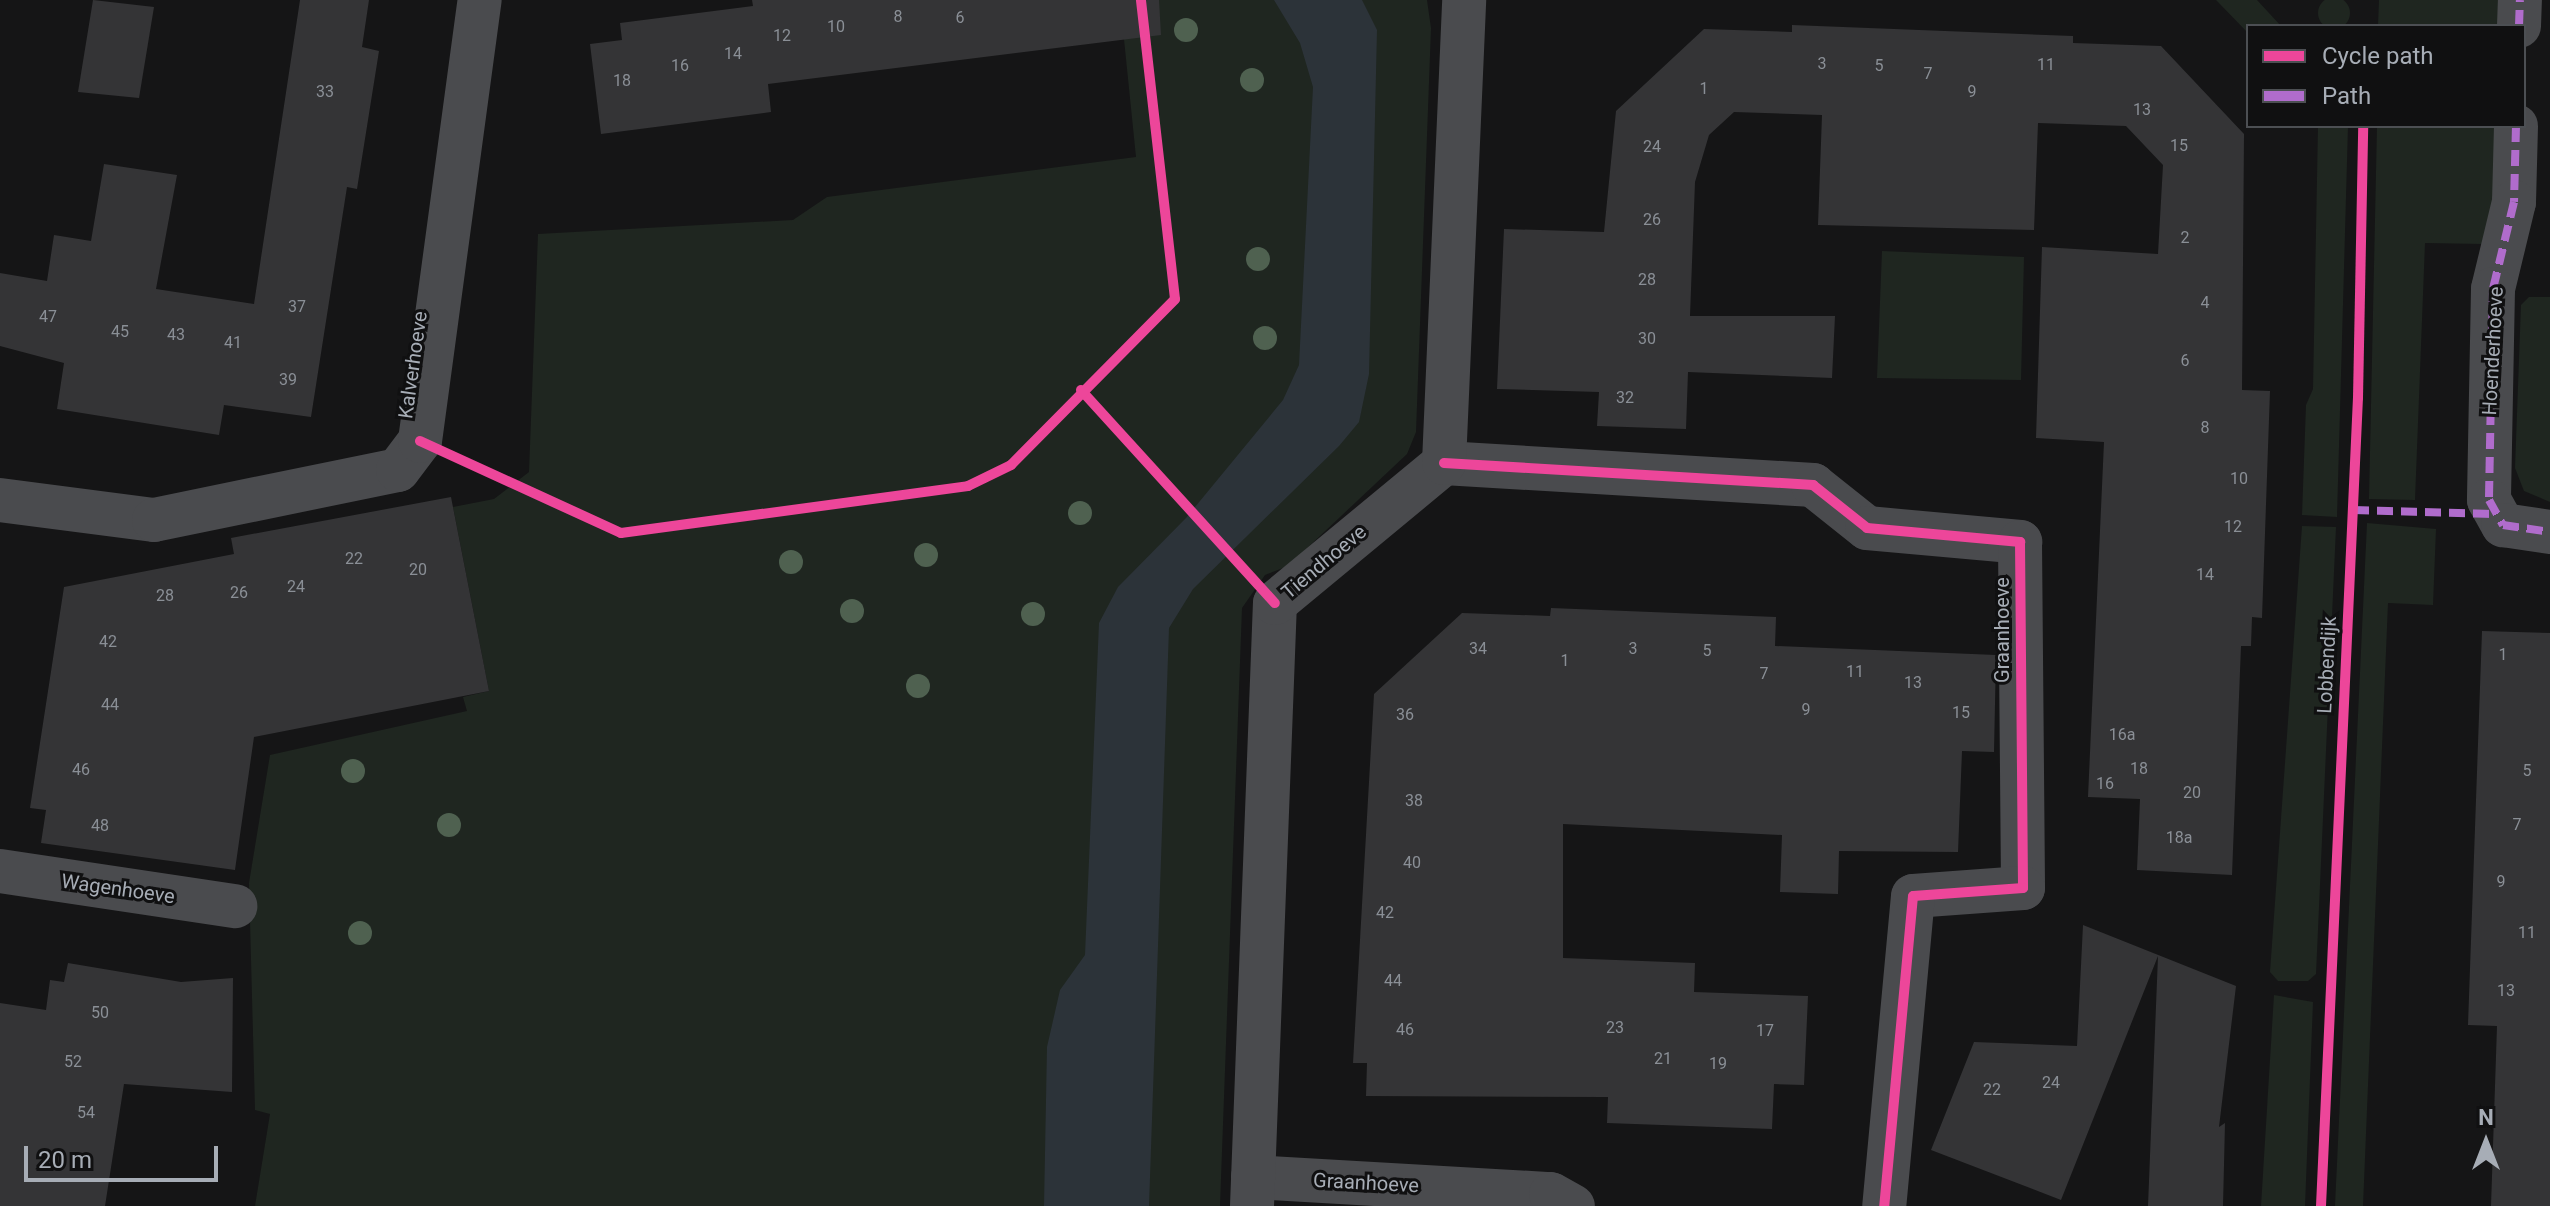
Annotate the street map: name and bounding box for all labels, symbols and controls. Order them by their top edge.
house number: 8 [894,7,902,27]
house number: 6 [956,8,964,28]
house number: 10 [827,17,845,37]
legend [2246,24,2526,128]
house number: 12 [773,26,791,46]
text: Cycle path [2322,42,2434,70]
house number: 14 [724,44,742,64]
house number: 3 [1818,54,1826,74]
house number: 11 [2037,55,2055,75]
house number: 16 [671,56,689,76]
house number: 5 [1875,56,1883,76]
house number: 7 [1924,64,1932,84]
house number: 18 [613,71,631,91]
house number: 1 [1700,79,1708,99]
house number: 33 [316,82,334,102]
house number: 9 [1968,82,1976,102]
text: Path [2322,82,2371,110]
house number: 13 [2133,100,2151,120]
house number: 15 [2170,136,2188,156]
house number: 24 [1643,137,1661,157]
house number: 26 [1643,210,1661,230]
house number: 2 [2181,228,2189,248]
house number: 28 [1638,270,1656,290]
street label: Hoenderhoeve [2478,286,2508,416]
house number: 4 [2201,293,2209,313]
house number: 37 [288,297,306,317]
house number: 47 [39,307,57,327]
street label: Kalverhoeve [394,310,432,420]
house number: 45 [111,322,129,342]
house number: 43 [167,325,185,345]
house number: 30 [1638,329,1656,349]
house number: 41 [224,333,242,353]
house number: 6 [2181,351,2189,371]
house number: 39 [279,370,297,390]
house number: 32 [1616,388,1634,408]
house number: 8 [2201,418,2209,438]
house number: 10 [2230,469,2248,489]
house number: 12 [2224,517,2242,537]
street label: Tiendhoeve [1277,520,1371,604]
house number: 22 [345,549,363,569]
house number: 20 [409,560,427,580]
house number: 14 [2196,565,2214,585]
house number: 24 [287,577,305,597]
street label: Graanhoeve [1990,577,2014,683]
house number: 26 [230,583,248,603]
house number: 28 [156,586,174,606]
street label: Lobbendijk [2312,616,2342,714]
house number: 42 [99,632,117,652]
house number: 34 [1469,639,1487,659]
house number: 3 [1629,639,1637,659]
house number: 5 [1703,641,1711,661]
house number: 1 [2499,645,2507,665]
house number: 1 [1561,651,1569,671]
house number: 11 [1846,662,1864,682]
house number: 7 [1760,664,1768,684]
house number: 13 [1904,673,1922,693]
house number: 44 [101,695,119,715]
house number: 9 [1802,700,1810,720]
house number: 15 [1952,703,1970,723]
house number: 36 [1396,705,1414,725]
house number: 16a [2109,725,2135,745]
house number: 18 [2130,759,2148,779]
house number: 46 [72,760,90,780]
house number: 5 [2523,761,2531,781]
house number: 16 [2096,774,2114,794]
house number: 20 [2183,783,2201,803]
house number: 38 [1405,791,1423,811]
house number: 7 [2513,815,2521,835]
house number: 48 [91,816,109,836]
house number: 18a [2166,828,2192,848]
house number: 40 [1403,853,1421,873]
street label: Wagenhoeve [60,869,176,909]
house number: 9 [2497,872,2505,892]
house number: 42 [1376,903,1394,923]
house number: 11 [2518,923,2536,943]
house number: 44 [1384,971,1402,991]
house number: 13 [2497,981,2515,1001]
house number: 50 [91,1003,109,1023]
house number: 23 [1606,1018,1624,1038]
house number: 46 [1396,1020,1414,1040]
house number: 17 [1756,1021,1774,1041]
house number: 21 [1654,1049,1672,1069]
house number: 52 [64,1052,82,1072]
house number: 19 [1709,1054,1727,1074]
house number: 24 [2042,1073,2060,1093]
house number: 22 [1983,1080,2001,1100]
north arrow [2446,1102,2526,1182]
house number: 54 [77,1103,95,1123]
text: N [2478,1105,2494,1130]
scale bar [28,1130,222,1180]
text: 20 m [38,1146,92,1174]
street label: Graanhoeve [1313,1168,1419,1198]

